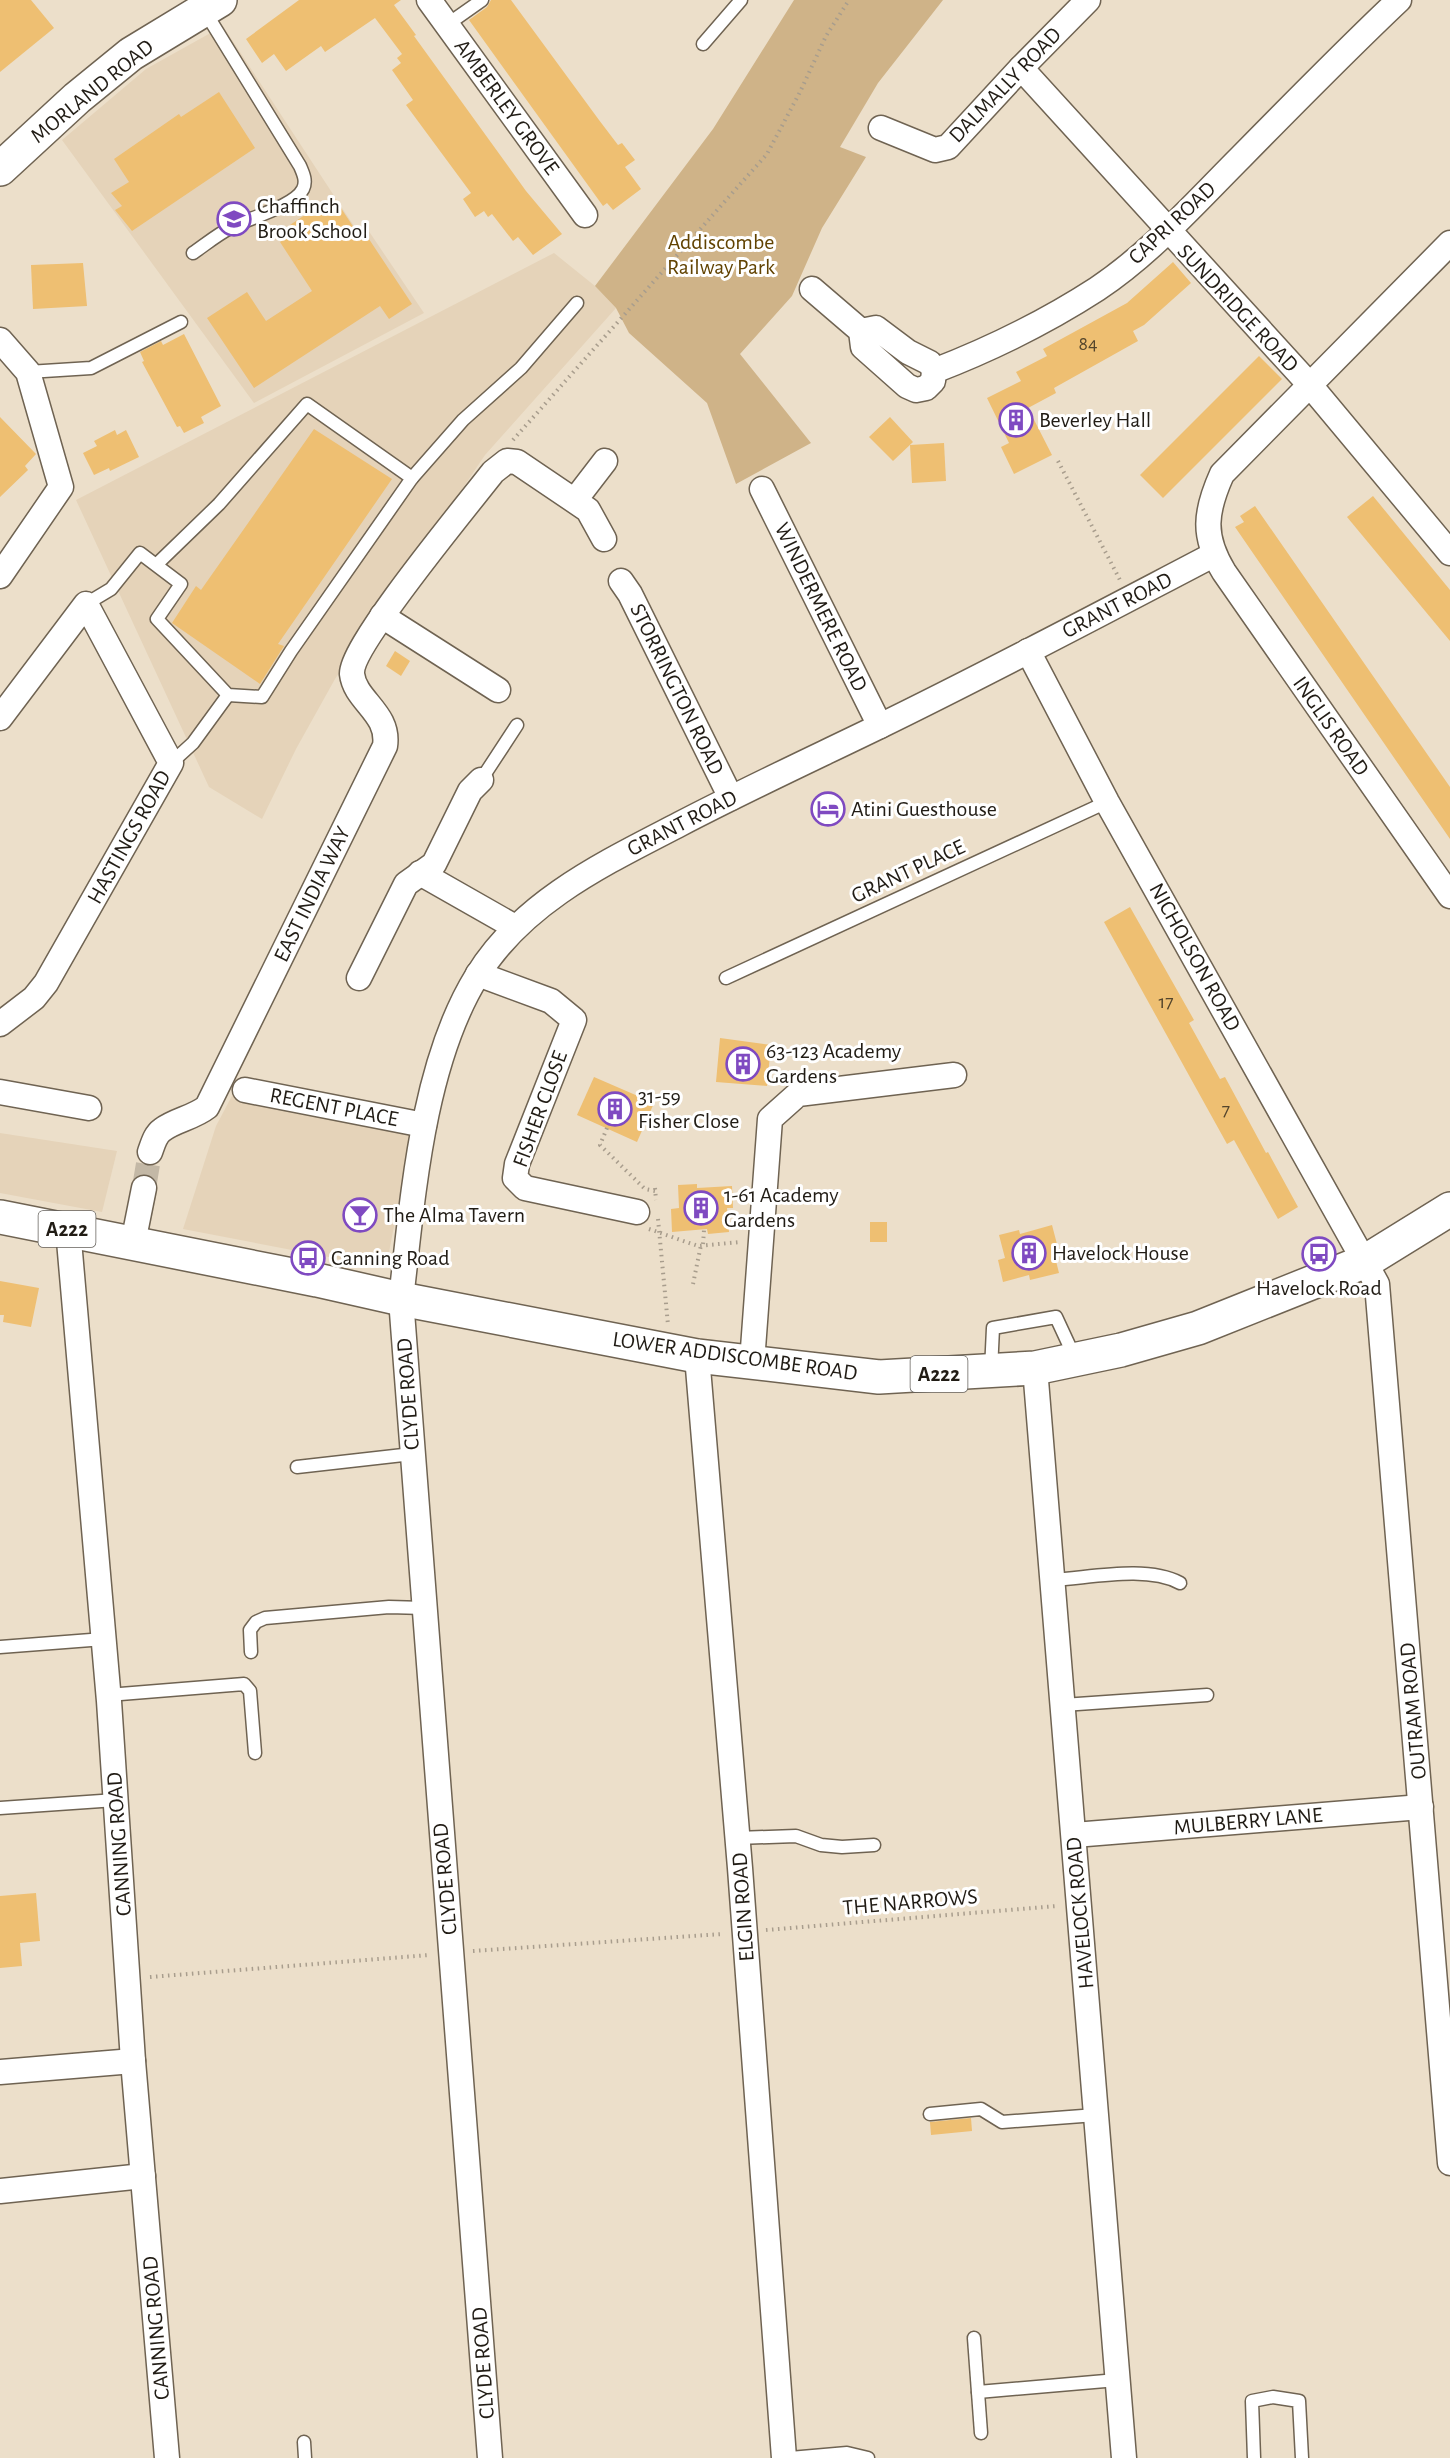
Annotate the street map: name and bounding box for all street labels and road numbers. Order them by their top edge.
street label: DALMALLY ROAD [945,23,1065,147]
street label: MORLAND ROAD [26,35,158,147]
street label: AMBERLEY GROVE [451,35,564,179]
street label: CAPRI ROAD [1124,177,1220,269]
street label: SUNDRIDGE ROAD [1173,240,1303,376]
street label: WINDERMERE ROAD [771,519,871,695]
street label: GRANT ROAD [1059,568,1175,642]
street label: STORRINGTON ROAD [626,600,728,778]
street label: INGLIS ROAD [1289,672,1373,780]
street label: HASTINGS ROAD [83,767,175,907]
street label: GRANT ROAD [624,786,740,860]
street label: EAST INDIA WAY [270,823,354,965]
street label: GRANT PLACE [848,835,968,907]
street label: NICHOLSON ROAD [1145,879,1245,1035]
street label: FISHER CLOSE [509,1048,571,1170]
street label: REGENT PLACE [268,1084,401,1130]
road number: A222 [38,1211,96,1247]
street label: LOWER ADDISCOMBE ROAD [611,1328,859,1384]
street label: CLYDE ROAD [393,1337,423,1451]
road number: A222 [910,1356,968,1392]
street label: OUTRAM ROAD [1396,1642,1430,1780]
street label: CANNING ROAD [103,1771,135,1917]
street label: MULBERRY LANE [1173,1804,1324,1838]
street label: CLYDE ROAD [429,1822,461,1936]
street label: HAVELOCK ROAD [1062,1836,1098,1990]
street label: ELGIN ROAD [728,1852,758,1962]
street label: THE NARROWS [842,1885,978,1919]
street label: CANNING ROAD [139,2255,173,2401]
street label: CLYDE ROAD [468,2306,498,2420]

